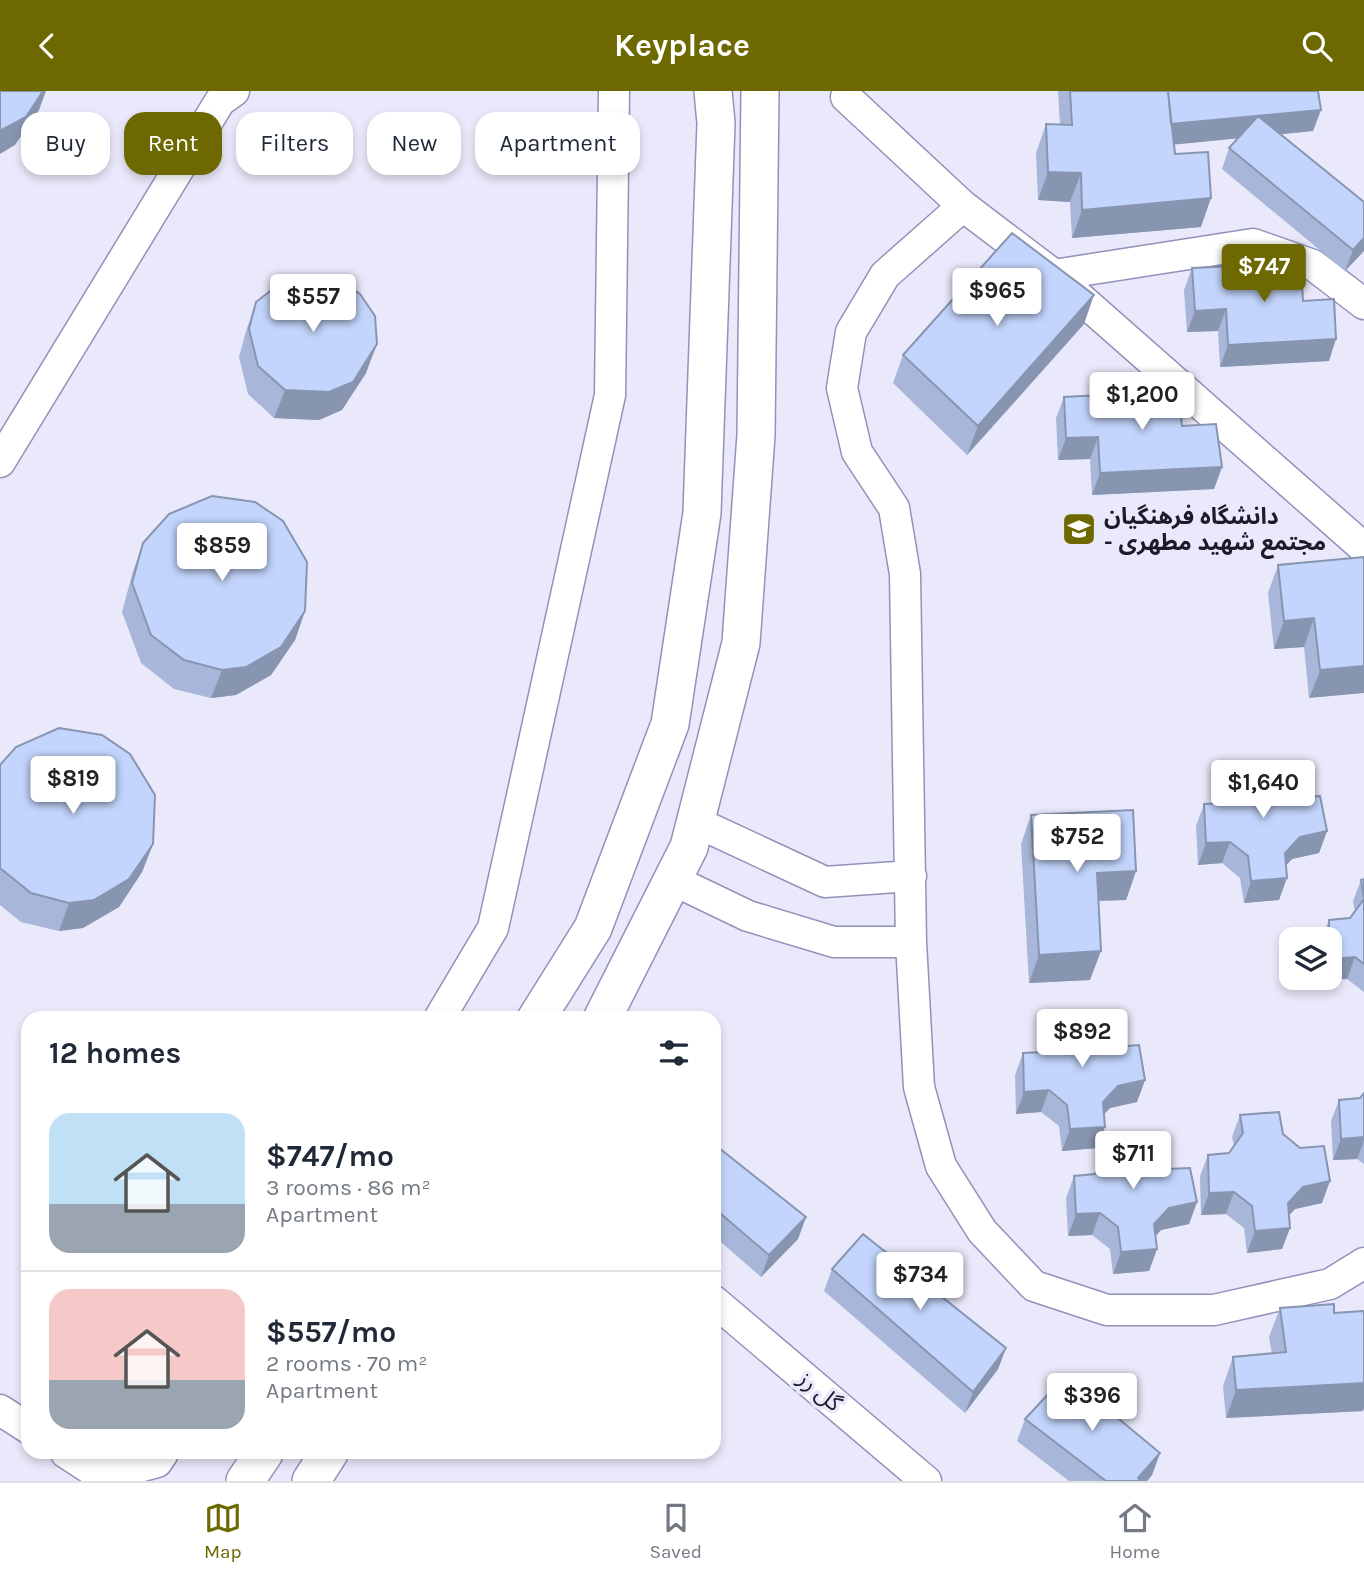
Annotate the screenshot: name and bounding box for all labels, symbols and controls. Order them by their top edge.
icon: back [28,27,66,65]
text: Keyplace [614,27,750,64]
icon: search [1298,27,1336,65]
chip: Buy [21,112,110,175]
chip: Rent [124,112,222,175]
chip: Filters [236,112,353,175]
chip: New [367,112,461,175]
chip: Apartment [475,112,640,175]
pin: $747 [1223,245,1305,304]
text: $747 [1238,253,1290,280]
pin: $965 [956,268,1038,328]
pin: $557 [272,275,354,334]
text: $965 [968,277,1026,304]
text: $557 [286,283,340,310]
pin: $1,200 [1085,373,1199,432]
text: $1,200 [1106,381,1178,408]
place label: دانشگاه فرهنگیان - مجتمع شهید مطهری [1104,503,1326,559]
school or university icon: دانشگاه فرهنگیان - مجتمع شهید مطهری [1060,510,1098,548]
pin: $859 [181,524,263,583]
text: $859 [193,532,251,559]
pin: $819 [32,757,114,816]
pin: $1,640 [1206,761,1320,820]
text: $819 [47,765,99,792]
text: $1,640 [1227,769,1299,796]
pin: $752 [1036,815,1118,874]
text: $752 [1050,823,1104,850]
map controls [1279,927,1342,990]
button: layers [1279,927,1342,990]
pin: $892 [1041,1009,1123,1069]
text: $892 [1053,1018,1111,1045]
icon: filters [655,1034,693,1072]
text: 12 homes [49,1035,181,1071]
pin: $711 [1092,1131,1174,1191]
text: $747/mo [266,1138,394,1174]
text: $711 [1111,1140,1155,1167]
icon: home [105,1141,189,1225]
text: 3 rooms · 86 m² [266,1174,431,1201]
text: Apartment [266,1201,378,1228]
pin: $734 [879,1253,961,1312]
text: $734 [892,1261,948,1288]
text: $557/mo [266,1314,396,1350]
icon: home [105,1317,189,1401]
text: 2 rooms · 70 m² [266,1350,428,1377]
street label: گل رز [792,1364,848,1417]
pin: $396 [1051,1373,1133,1433]
text: Apartment [266,1377,378,1404]
text: $396 [1063,1382,1121,1409]
tab: Map [204,1499,242,1563]
tab: Saved [649,1499,702,1563]
tab: Home [1110,1499,1160,1563]

